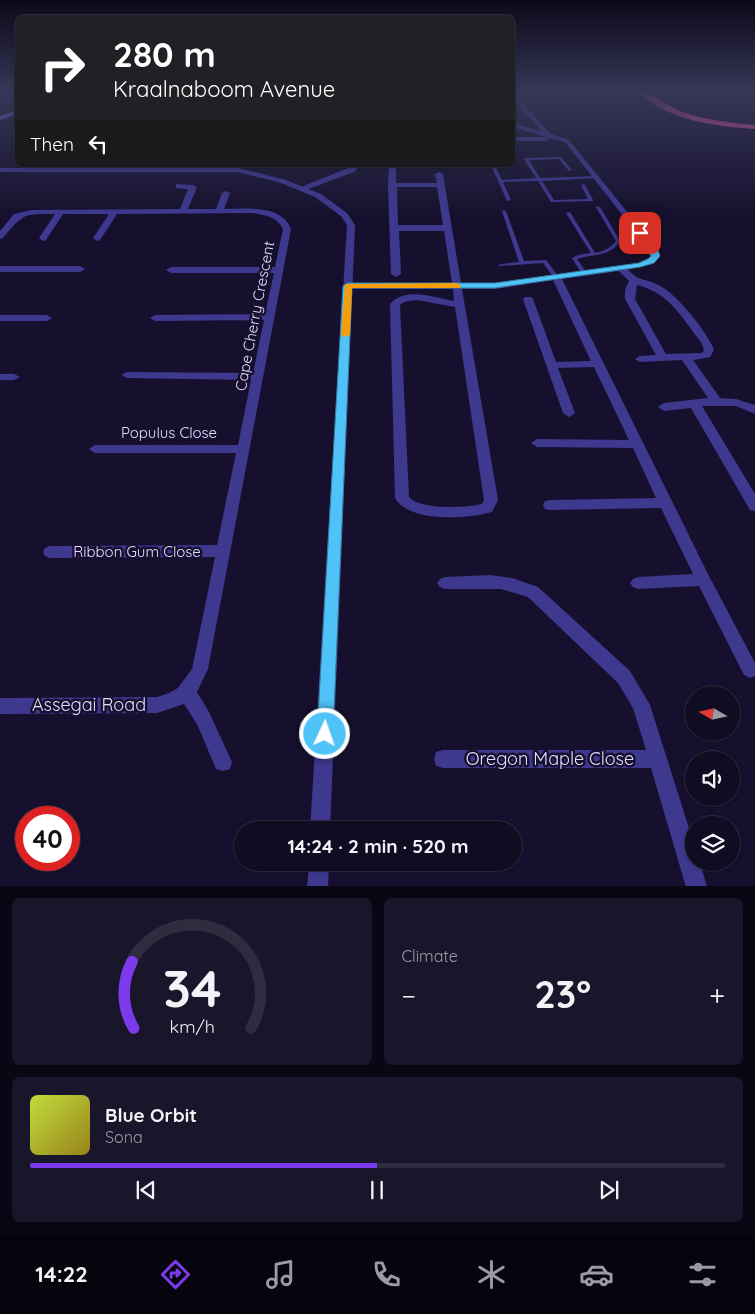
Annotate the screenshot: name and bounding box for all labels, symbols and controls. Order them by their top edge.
text: 280 m [113,32,216,76]
icon: right [30,35,95,100]
text: Kraalnaboom Avenue [113,75,335,103]
icon: left [84,130,112,158]
text: Then [30,132,74,156]
pin [619,212,661,254]
icon: arrive [626,219,654,247]
street label: Cape Cherry Crescent [231,239,278,392]
street label: Populus Close [121,423,217,442]
street label: Ribbon Gum Close [73,542,201,561]
north arrow [685,686,740,741]
map controls [685,686,740,871]
street label: Assegai Road [32,693,146,716]
position arrow [298,707,350,759]
street label: Oregon Maple Close [466,747,634,770]
button: sound [685,751,740,806]
speed limit sign: 40 [15,806,80,871]
button: layers [685,816,740,871]
text: 14:24 · 2 min · 520 m [287,834,469,858]
text: Climate [402,946,458,966]
text: 34 [162,955,221,1020]
text: 23° [534,970,591,1018]
text: − [402,978,416,1013]
text: + [709,978,725,1013]
text: km/h [169,1015,214,1037]
text: Blue Orbit [105,1103,197,1127]
text: Sona [105,1127,143,1147]
icon: previous [132,1176,160,1204]
icon: pause [363,1176,391,1204]
icon: next [595,1176,623,1204]
icon: directions [158,1257,193,1292]
icon: music [263,1257,298,1292]
icon: phone [369,1257,404,1292]
icon: climate [474,1257,509,1292]
icon: car [579,1257,614,1292]
icon: filters [685,1257,720,1292]
text: 14:22 [35,1260,88,1288]

